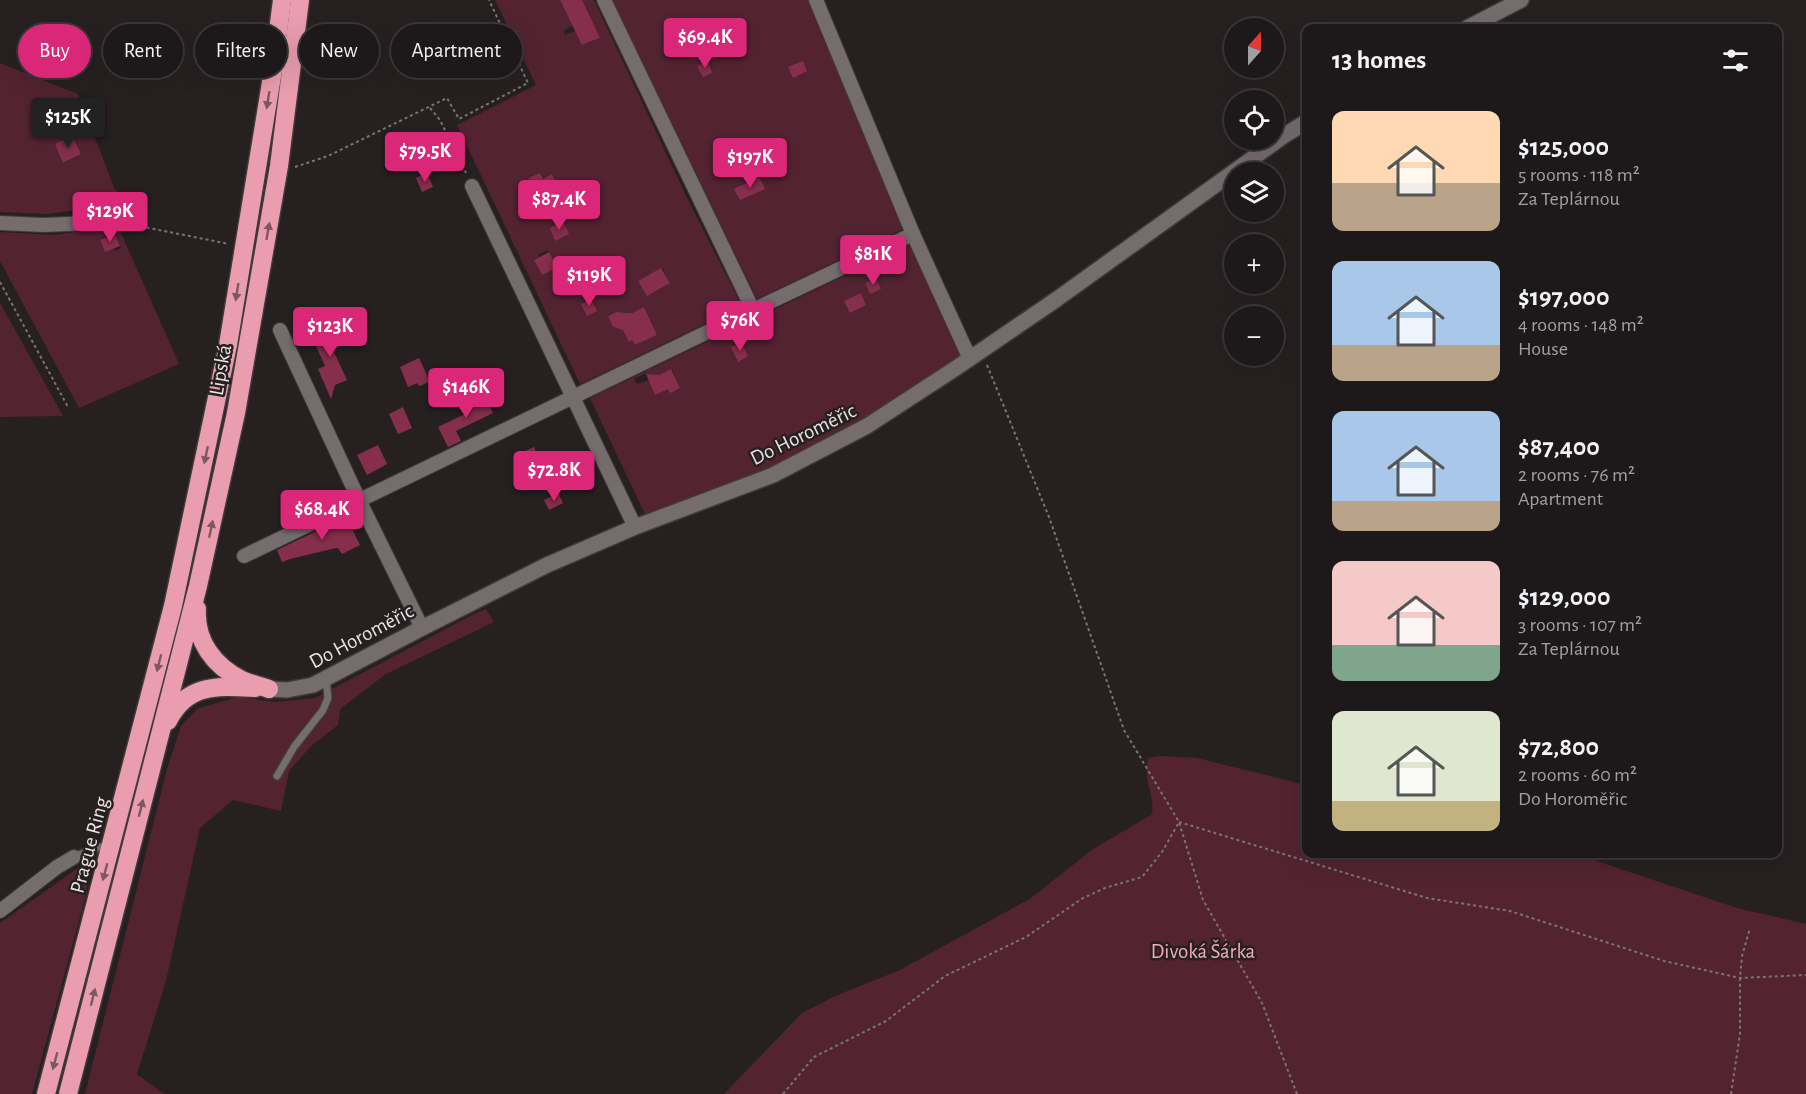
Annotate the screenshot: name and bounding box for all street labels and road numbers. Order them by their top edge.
street label: Lipská [206,343,235,397]
street label: Do Horoměřic [747,400,859,469]
street label: Do Horoměřic [306,600,417,673]
street label: Prague Ring [67,794,113,896]

